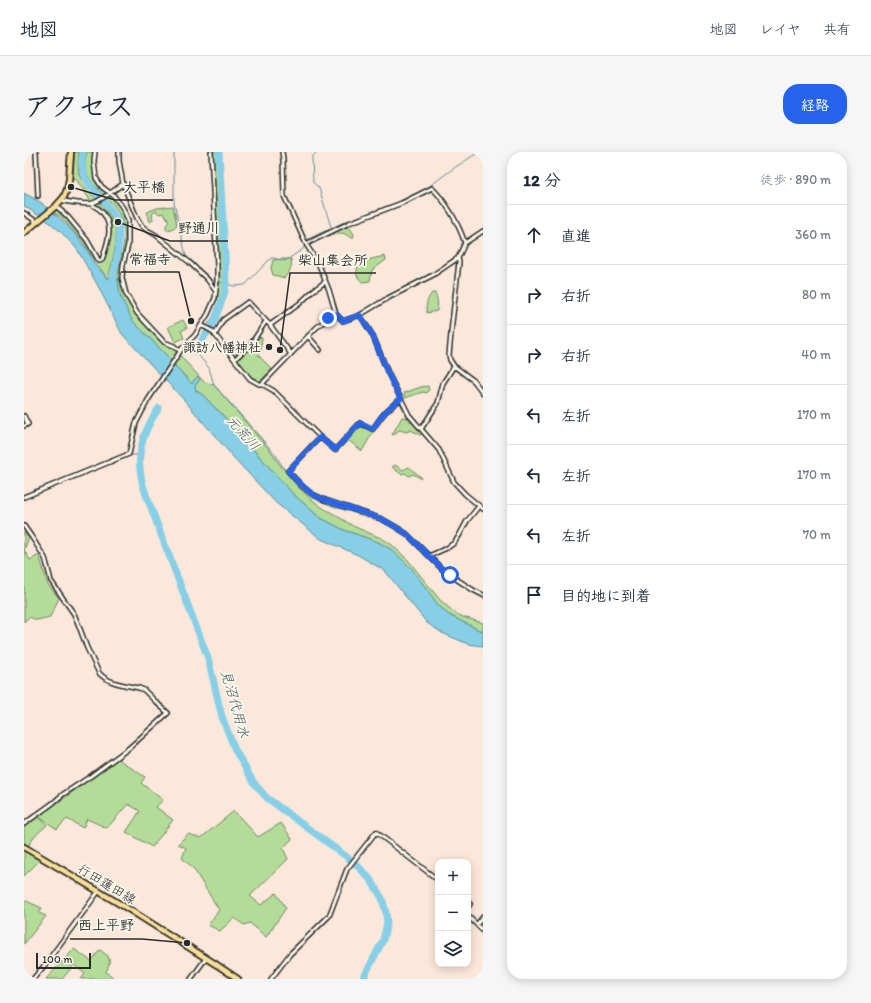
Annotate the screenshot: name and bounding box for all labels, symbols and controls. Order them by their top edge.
text: 地図 [20,18,58,41]
text: 地図 [710,21,738,38]
text: レイヤ [760,21,801,38]
text: 共有 [823,21,851,38]
button: 経路 [783,84,847,124]
text: アクセス [24,89,134,123]
text: 12 分 [523,170,561,190]
text: 徒歩 · 890 m [760,172,831,187]
callout: 大平橋 [115,174,173,200]
text: 大平橋 [123,179,165,196]
callout: 野通川 [170,215,228,241]
text: 野通川 [178,220,220,237]
icon: ahead [523,224,545,246]
text: 直進 [561,227,591,245]
text: 360 m [795,227,831,242]
callout: 常福寺 [121,246,179,272]
callout: 柴山集会所 [290,247,376,273]
text: 常福寺 [129,251,171,268]
text: 柴山集会所 [298,252,368,269]
icon: right [523,284,545,306]
text: 右折 [561,287,591,305]
text: 80 m [802,287,831,302]
route end [319,309,337,327]
place label: 諏訪八幡神社 [183,340,261,355]
marker: 諏訪八幡神社 [264,342,274,352]
icon: right [523,344,545,366]
text: 右折 [561,347,591,365]
text: 40 m [801,347,831,362]
icon: left [523,404,545,426]
text: 左折 [561,407,591,425]
text: 170 m [797,407,831,422]
water label: 元荒川 [223,412,263,454]
icon: left [523,464,545,486]
text: 左折 [561,467,591,485]
text: 170 m [797,467,831,482]
icon: left [523,524,545,546]
text: 左折 [561,527,591,545]
text: 70 m [803,527,831,542]
route start [441,566,459,584]
icon: arrive [523,584,545,606]
text: 目的地に到着 [561,587,651,605]
water label: 見沼代用水 [217,668,253,740]
map controls [435,859,471,967]
button: + [435,859,471,895]
street label: 行田蓮田線 [75,861,140,908]
button: − [435,895,471,931]
callout: 西上平野 [70,913,142,939]
text: 西上平野 [78,917,134,934]
button: layers [435,931,471,967]
scale bar [36,951,91,970]
text: 100 m [42,953,72,966]

